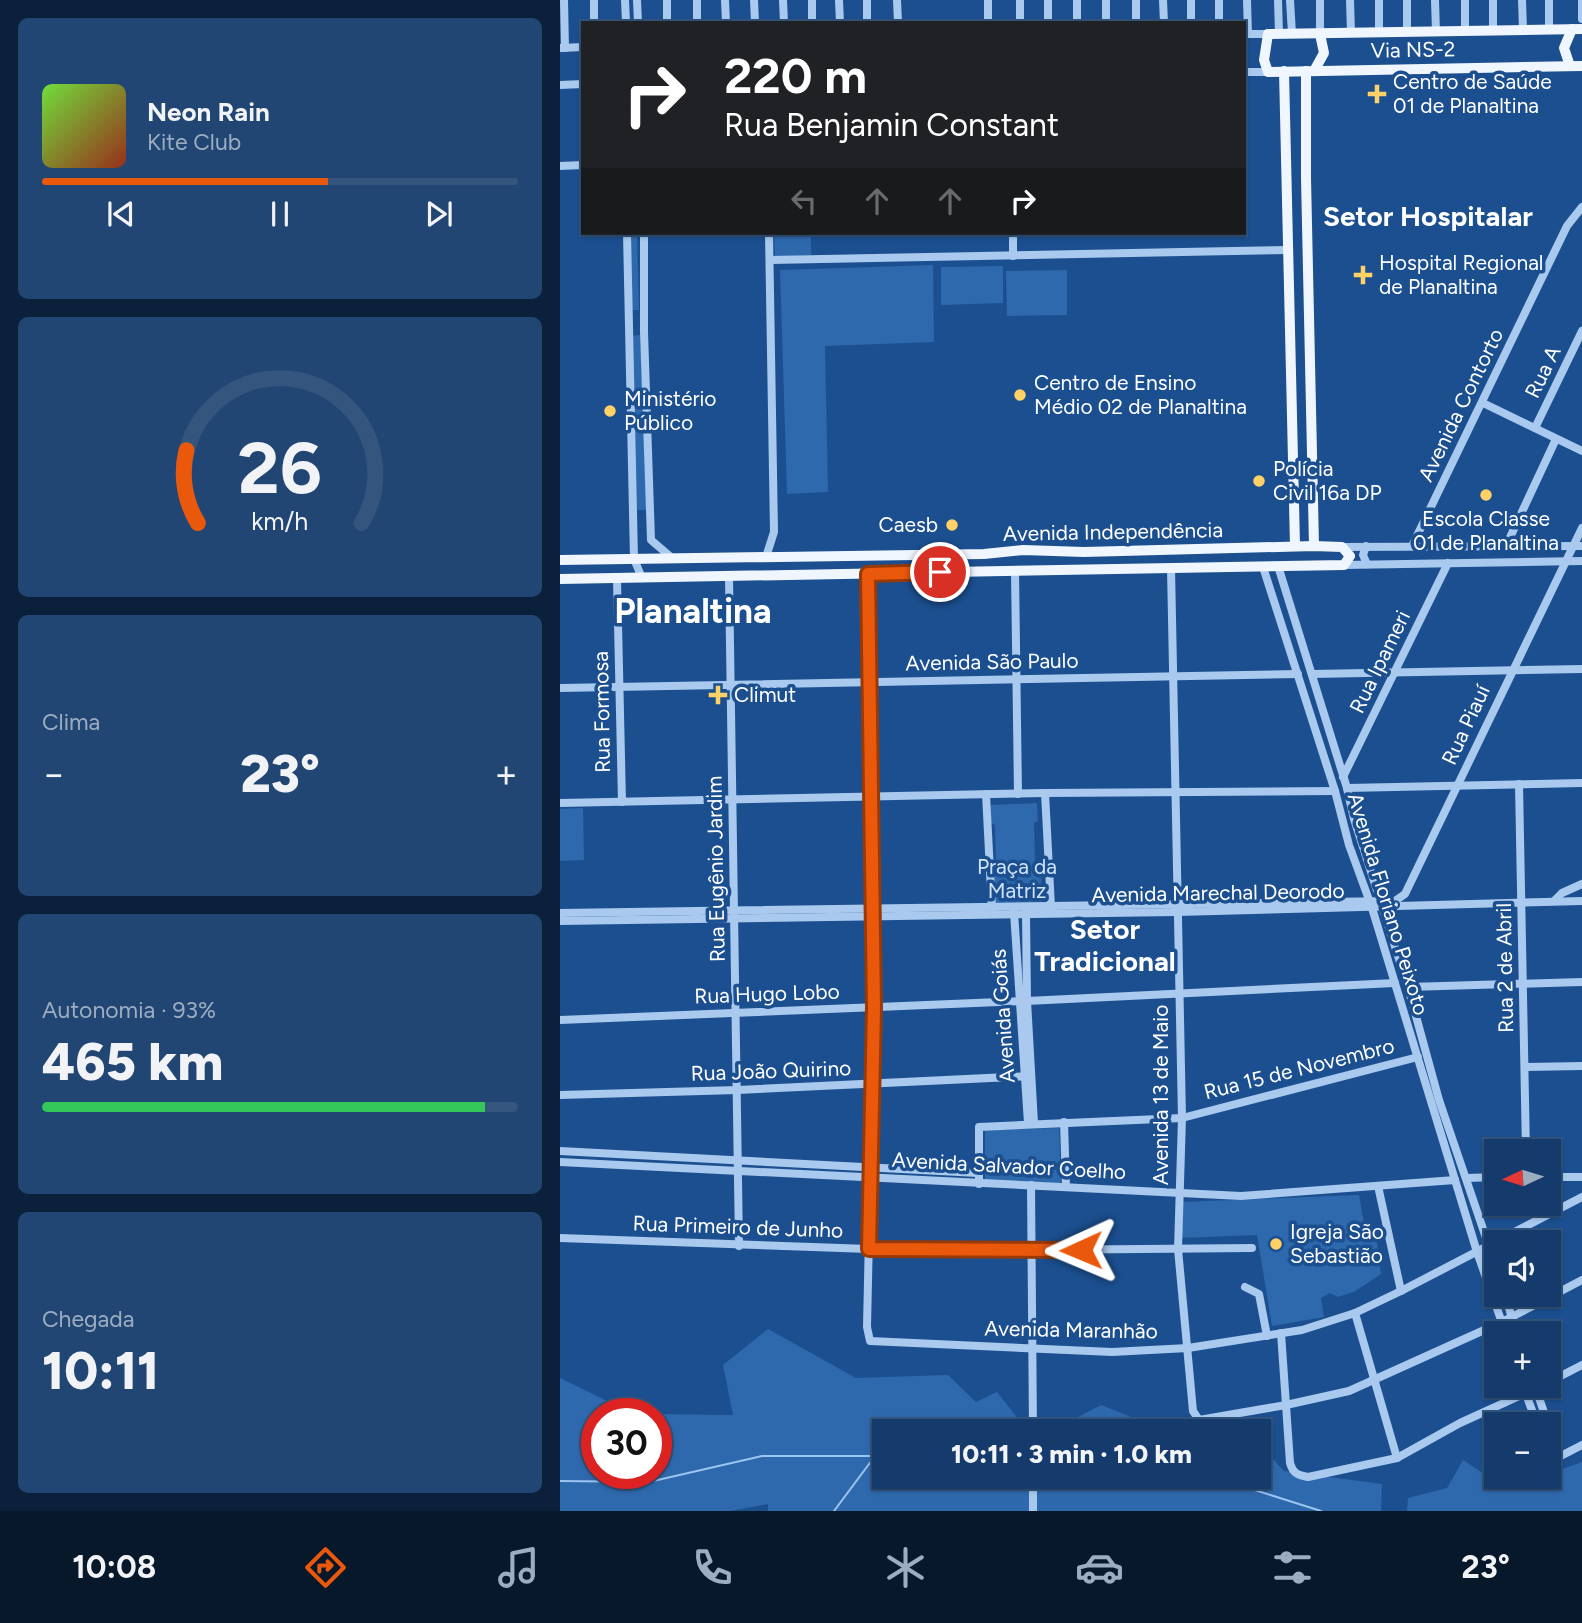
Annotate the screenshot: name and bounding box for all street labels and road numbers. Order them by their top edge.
street label: Via NS-2 [1370,36,1456,63]
street label: Avenida Contorto [1413,324,1508,485]
street label: Rua A [1519,342,1566,402]
street label: Avenida Independência [1003,517,1223,546]
street label: Rua Ipameri [1344,606,1415,717]
street label: Avenida São Paulo [905,647,1079,676]
street label: Rua Formosa [588,651,615,773]
street label: Rua Piauí [1436,680,1495,769]
street label: Rua Eugênio Jardim [701,776,730,962]
street label: Avenida Floriano Peixoto [1343,790,1434,1018]
street label: Avenida Marechal Deorodo [1091,878,1345,907]
street label: Rua 2 de Abril [1491,903,1518,1033]
street label: Avenida Goiás [985,948,1020,1084]
street label: Rua Hugo Lobo [694,978,840,1009]
street label: Avenida 13 de Maio [1148,1005,1173,1185]
street label: Rua 15 de Novembro [1201,1033,1397,1104]
street label: Rua João Quirino [690,1055,852,1086]
street label: Avenida Salvador Coelho [891,1147,1127,1184]
street label: Rua Primeiro de Junho [632,1210,844,1243]
street label: Avenida Maranhão [984,1315,1158,1344]

